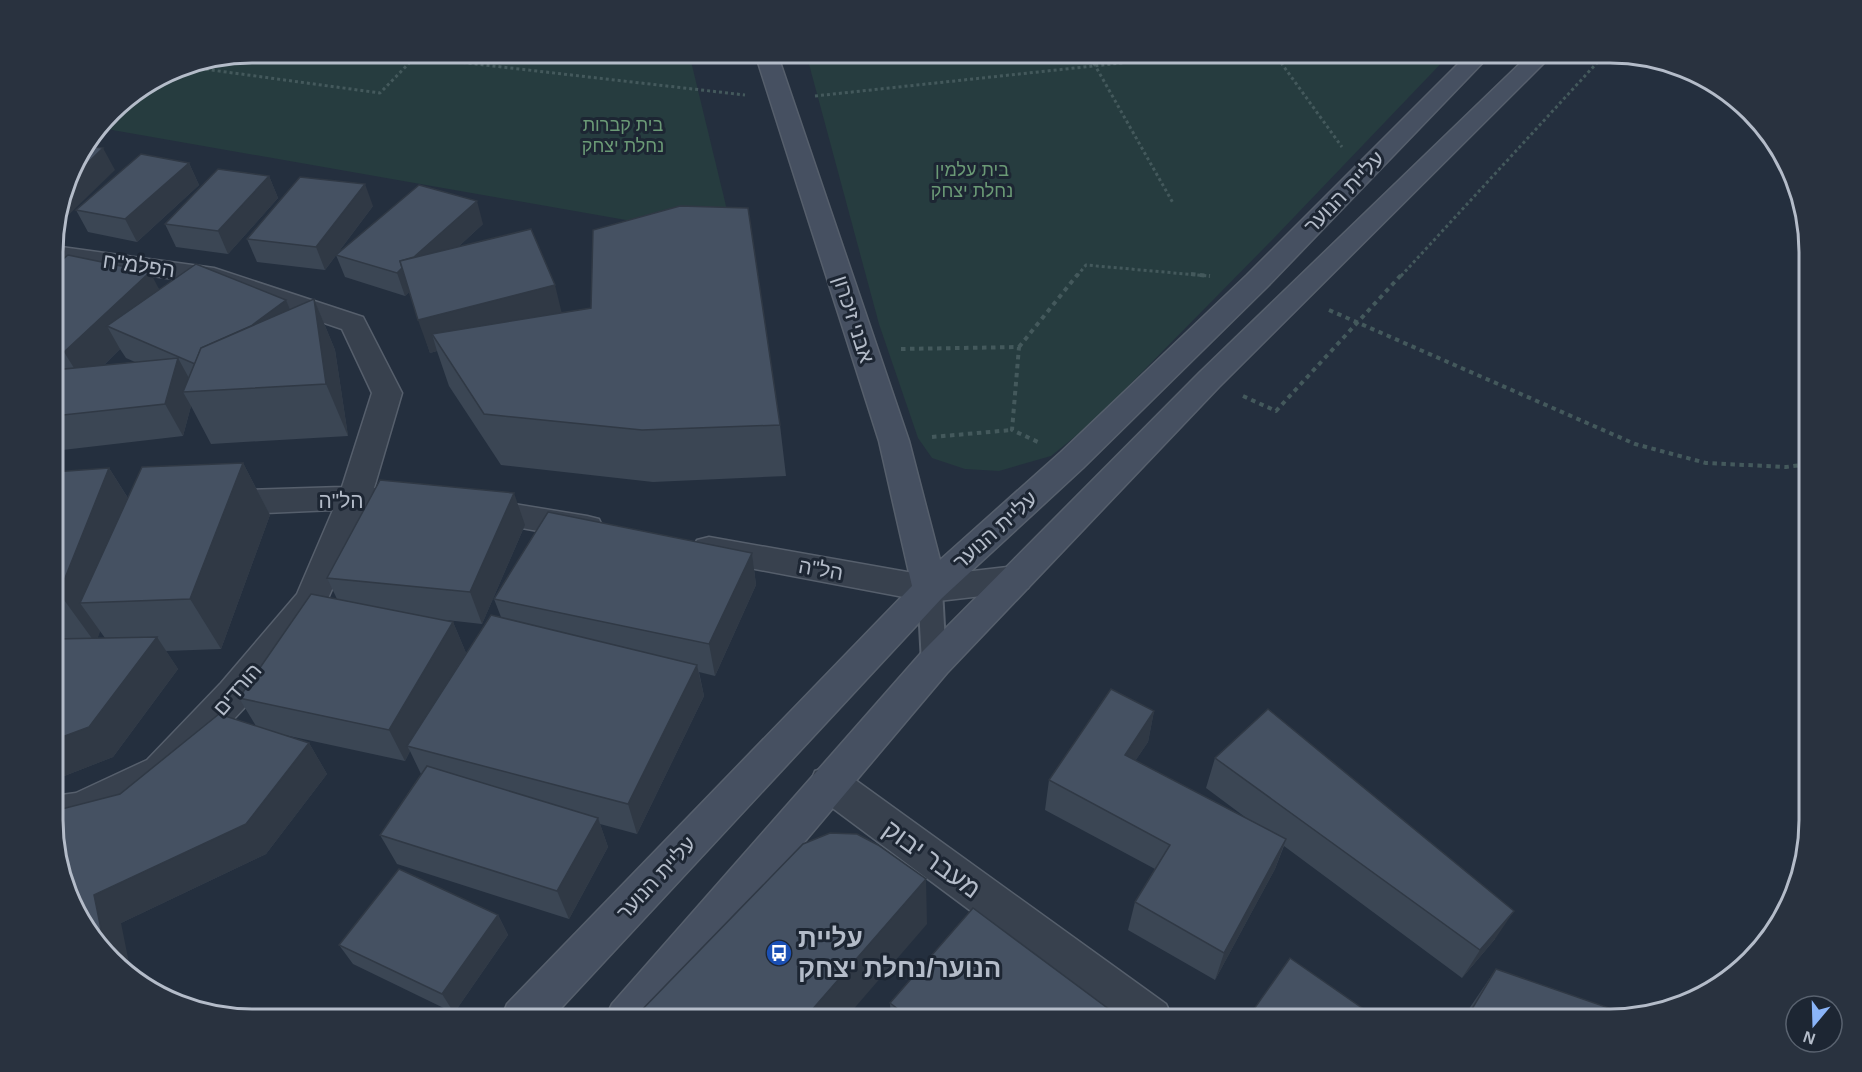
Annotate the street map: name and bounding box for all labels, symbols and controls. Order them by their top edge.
park label: בית קברות נחלת יצחק [582,115,664,156]
street label: עליית הנוער [1299,146,1389,238]
park label: בית עלמין נחלת יצחק [931,160,1013,201]
street label: הפלמ"ח [101,249,177,281]
street label: אבני זיכרון [829,273,879,365]
street label: עליית הנוער [948,486,1042,574]
street label: הל"ה [318,489,364,512]
street label: הל"ה [797,554,845,584]
street label: הורדים [208,658,266,720]
street label: מעבר יבוק [877,814,987,904]
street label: עליית הנוער [612,832,700,924]
place label: עליית הנוער/נחלת יצחק [798,923,1001,983]
bus stop icon: עליית הנוער/נחלת יצחק [764,938,794,968]
north arrow [1784,994,1844,1054]
text: N [1801,1028,1818,1048]

